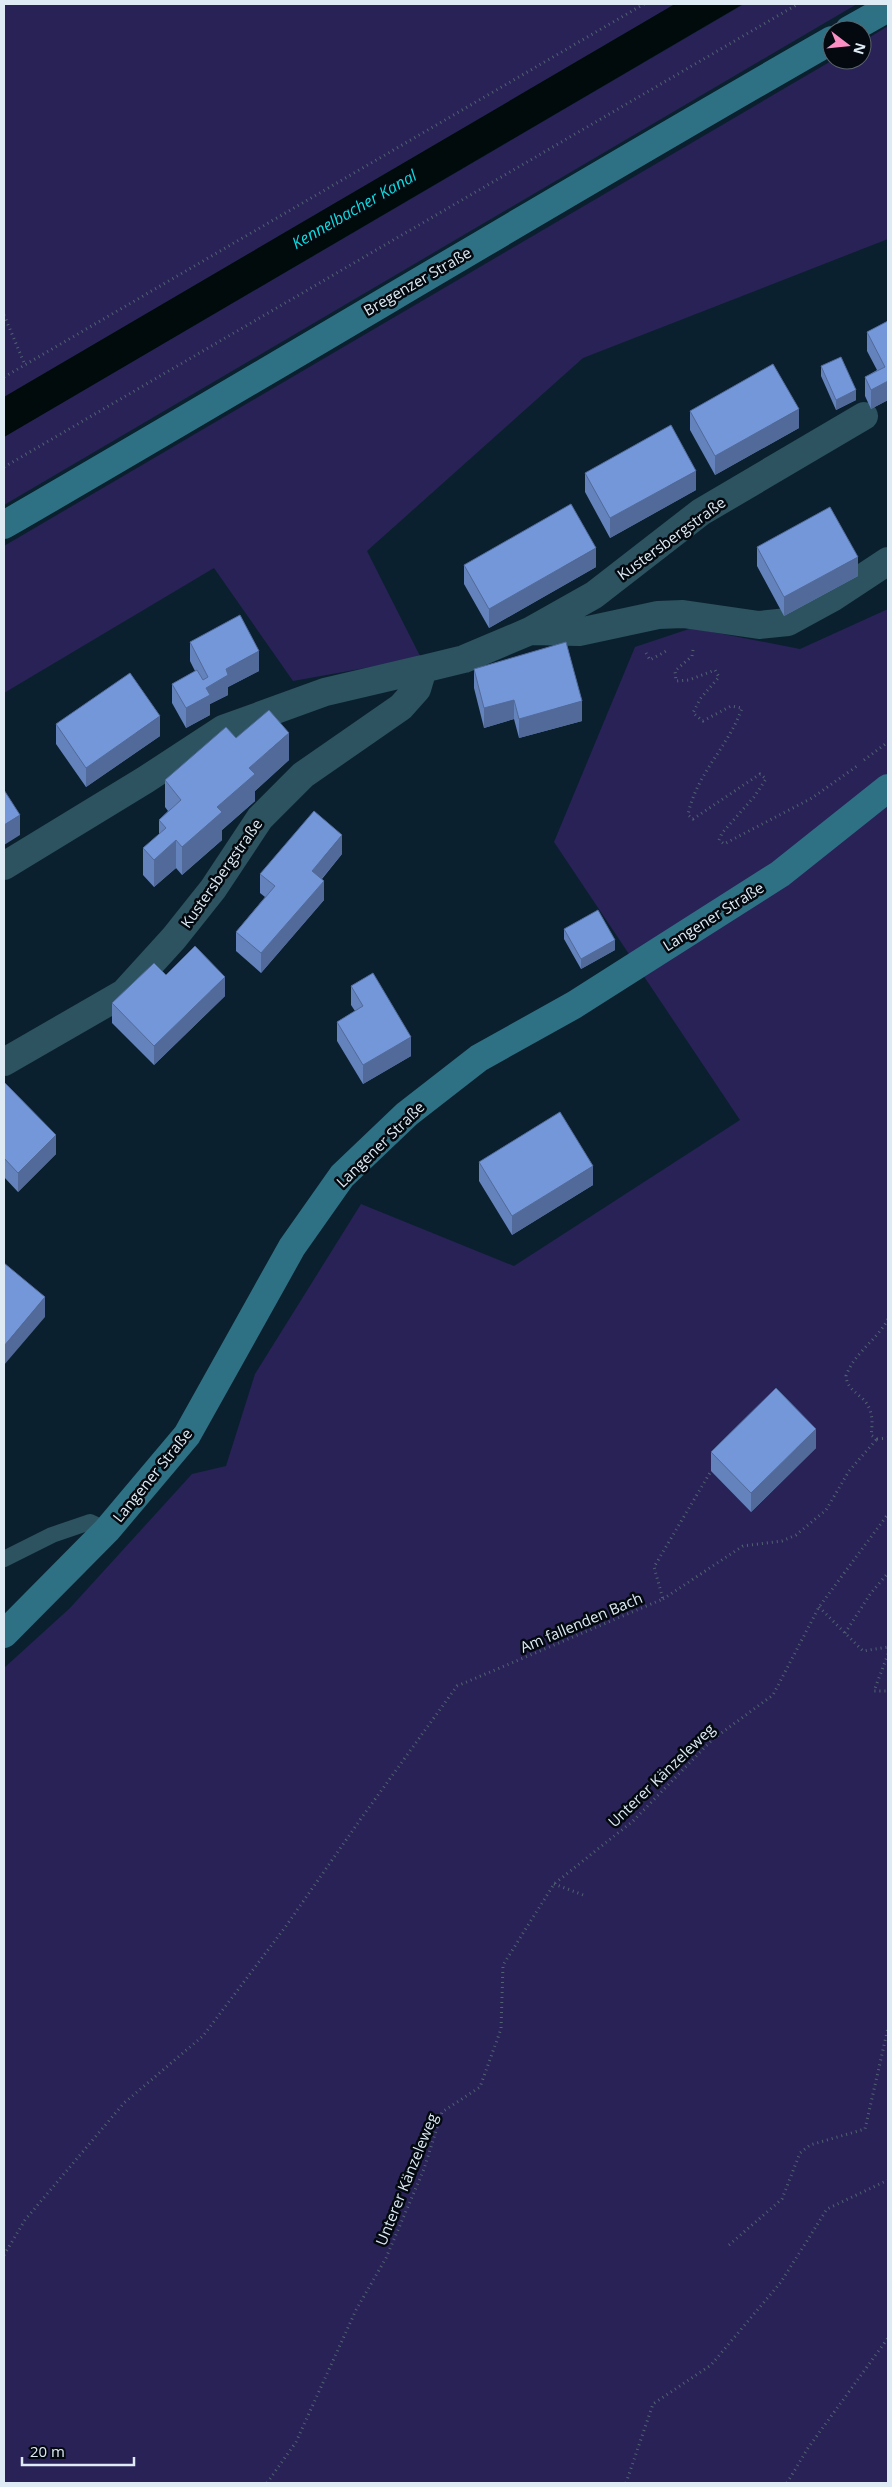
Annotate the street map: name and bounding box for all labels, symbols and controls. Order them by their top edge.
north arrow [822,20,872,70]
text: N [849,41,871,57]
water label: Kennelbacher Kanal [287,164,421,254]
street label: Bregenzer Straße [359,242,475,320]
street label: Kustersbergstraße [613,492,729,584]
street label: Kustersbergstraße [176,814,266,932]
street label: Langener Straße [659,877,767,955]
street label: Langener Straße [332,1097,428,1191]
street label: Langener Straße [108,1424,196,1526]
street label: Am fallenden Bach [517,1587,645,1657]
street label: Unterer Känzeleweg [603,1719,719,1831]
street label: Unterer Känzeleweg [370,2110,442,2248]
scale bar [22,2434,135,2466]
text: 20 m [30,2441,65,2461]

